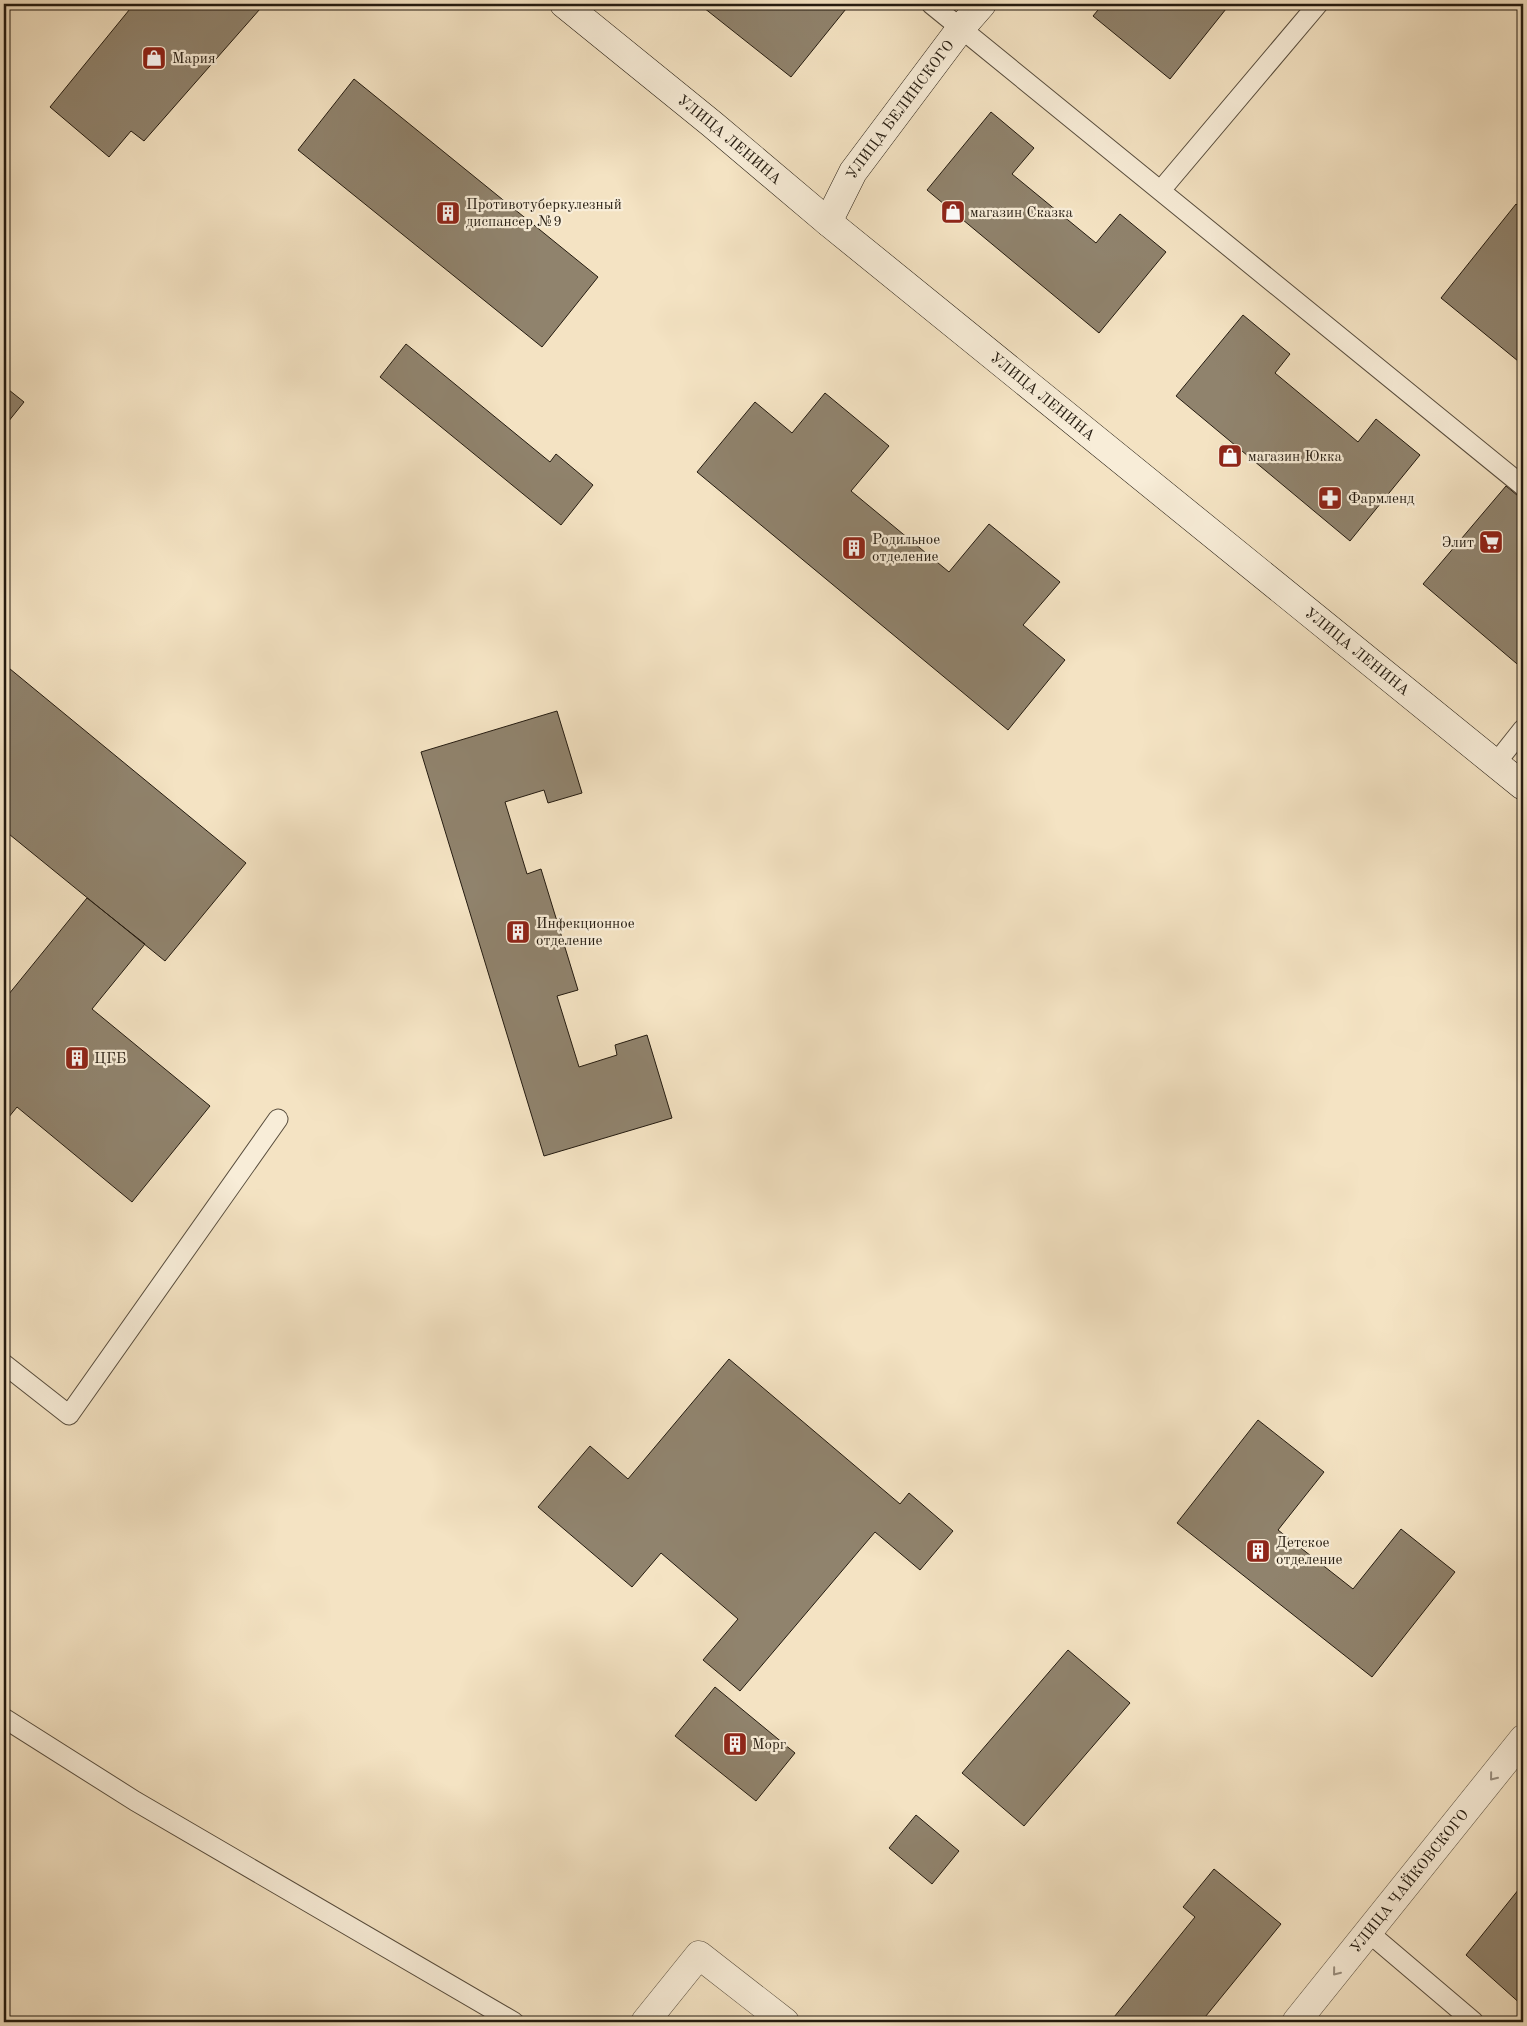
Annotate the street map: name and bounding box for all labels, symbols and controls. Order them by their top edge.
street label: УЛИЦА БЕЛИНСКОГО [845,38,958,182]
shop icon: Мария [141,45,167,71]
place label: Мария [172,52,216,67]
street label: УЛИЦА ЛЕНИНА [674,93,784,188]
place label: Противотуберкулезный диспансер №9 [466,198,622,230]
shop icon: магазин Сказка [940,199,966,225]
building icon: Противотуберкулезный диспансер №9 [435,200,461,226]
place label: магазин Сказка [970,206,1074,221]
street label: УЛИЦА ЛЕНИНА [987,351,1097,445]
shop icon: магазин Юкка [1217,443,1243,469]
place label: магазин Юкка [1248,450,1343,465]
pharmacy icon: Фармленд [1317,485,1343,511]
place label: Фармленд [1348,492,1415,507]
supermarket icon: Элит [1478,529,1504,555]
place label: Родильное отделение [872,533,940,565]
building icon: Родильное отделение [841,535,867,561]
place label: Элит [1442,536,1474,551]
street label: УЛИЦА ЛЕНИНА [1301,606,1412,700]
place label: Инфекционное отделение [536,917,635,949]
building icon: Инфекционное отделение [505,919,531,945]
building icon: ЦГБ [64,1045,90,1071]
place label: ЦГБ [94,1052,126,1067]
place label: Детское отделение [1276,1536,1343,1568]
building icon: Детское отделение [1245,1538,1271,1564]
building icon: Морг [722,1731,748,1757]
place label: Морг [752,1738,786,1753]
one-way arrow [1490,1771,1498,1780]
street label: УЛИЦА ЧАЙКОВСКОГО [1349,1807,1472,1956]
one-way arrow [1334,1966,1342,1975]

